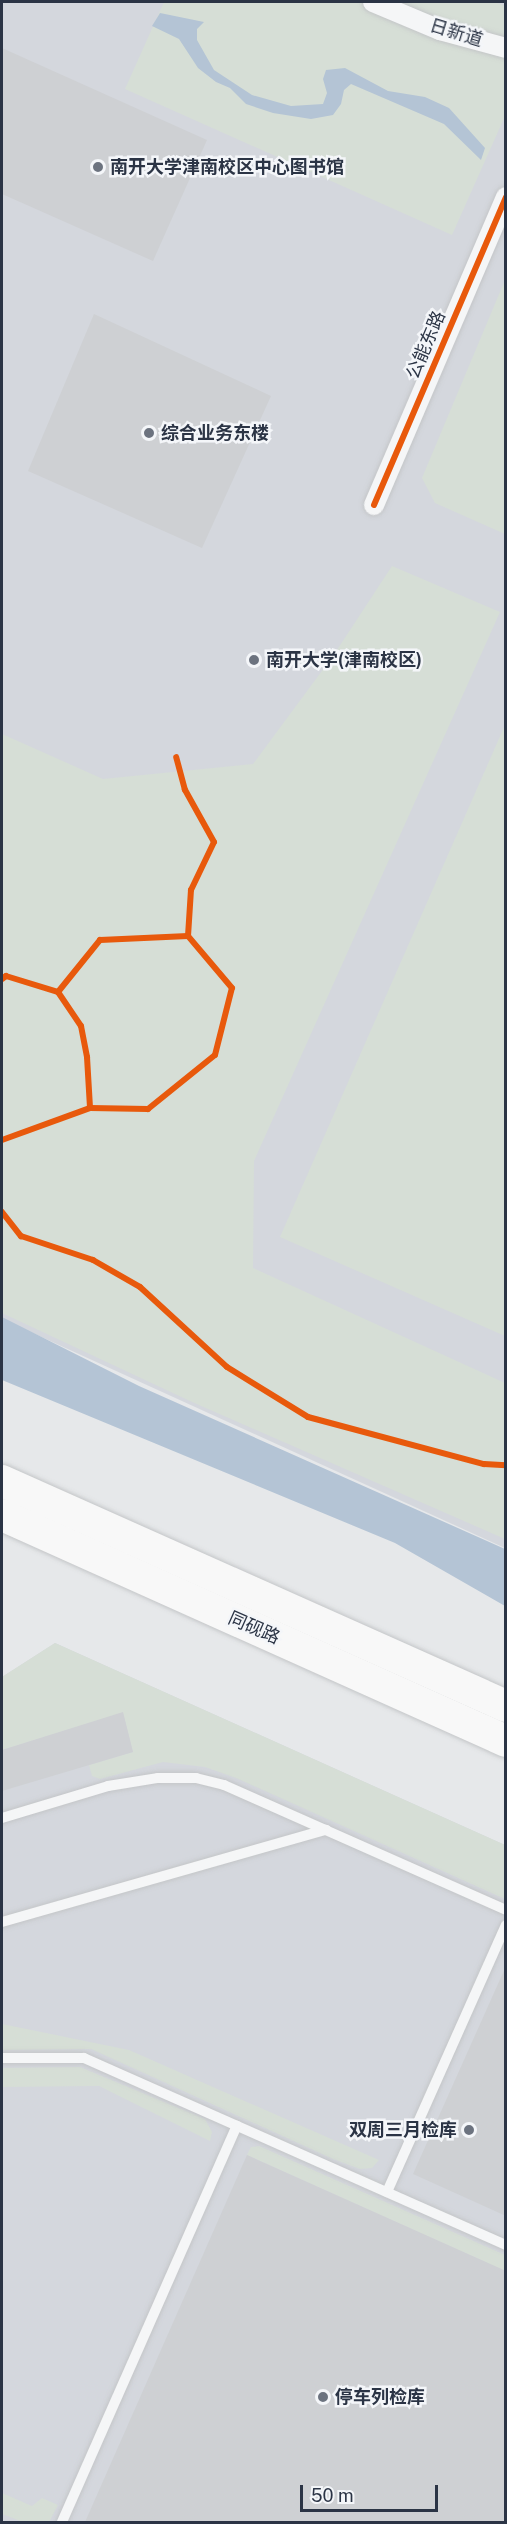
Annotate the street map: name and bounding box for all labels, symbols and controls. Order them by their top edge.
street label: 日新道 [427,15,485,51]
place label: 南开大学津南校区中心图书馆 [110,156,344,178]
marker: 南开大学津南校区中心图书馆 [91,160,105,174]
street label: 公能东路 [402,308,450,382]
place label: 综合业务东楼 [161,422,269,444]
marker: 综合业务东楼 [142,426,156,440]
place label: 南开大学(津南校区) [266,649,422,671]
marker: 南开大学(津南校区) [247,653,261,667]
street label: 同砚路 [225,1607,283,1649]
place label: 双周三月检库 [349,2119,457,2141]
marker: 双周三月检库 [462,2123,476,2137]
place label: 停车列检库 [335,2386,425,2408]
marker: 停车列检库 [316,2390,330,2404]
scale bar [303,2473,441,2511]
text: 50 m [311,2485,354,2506]

